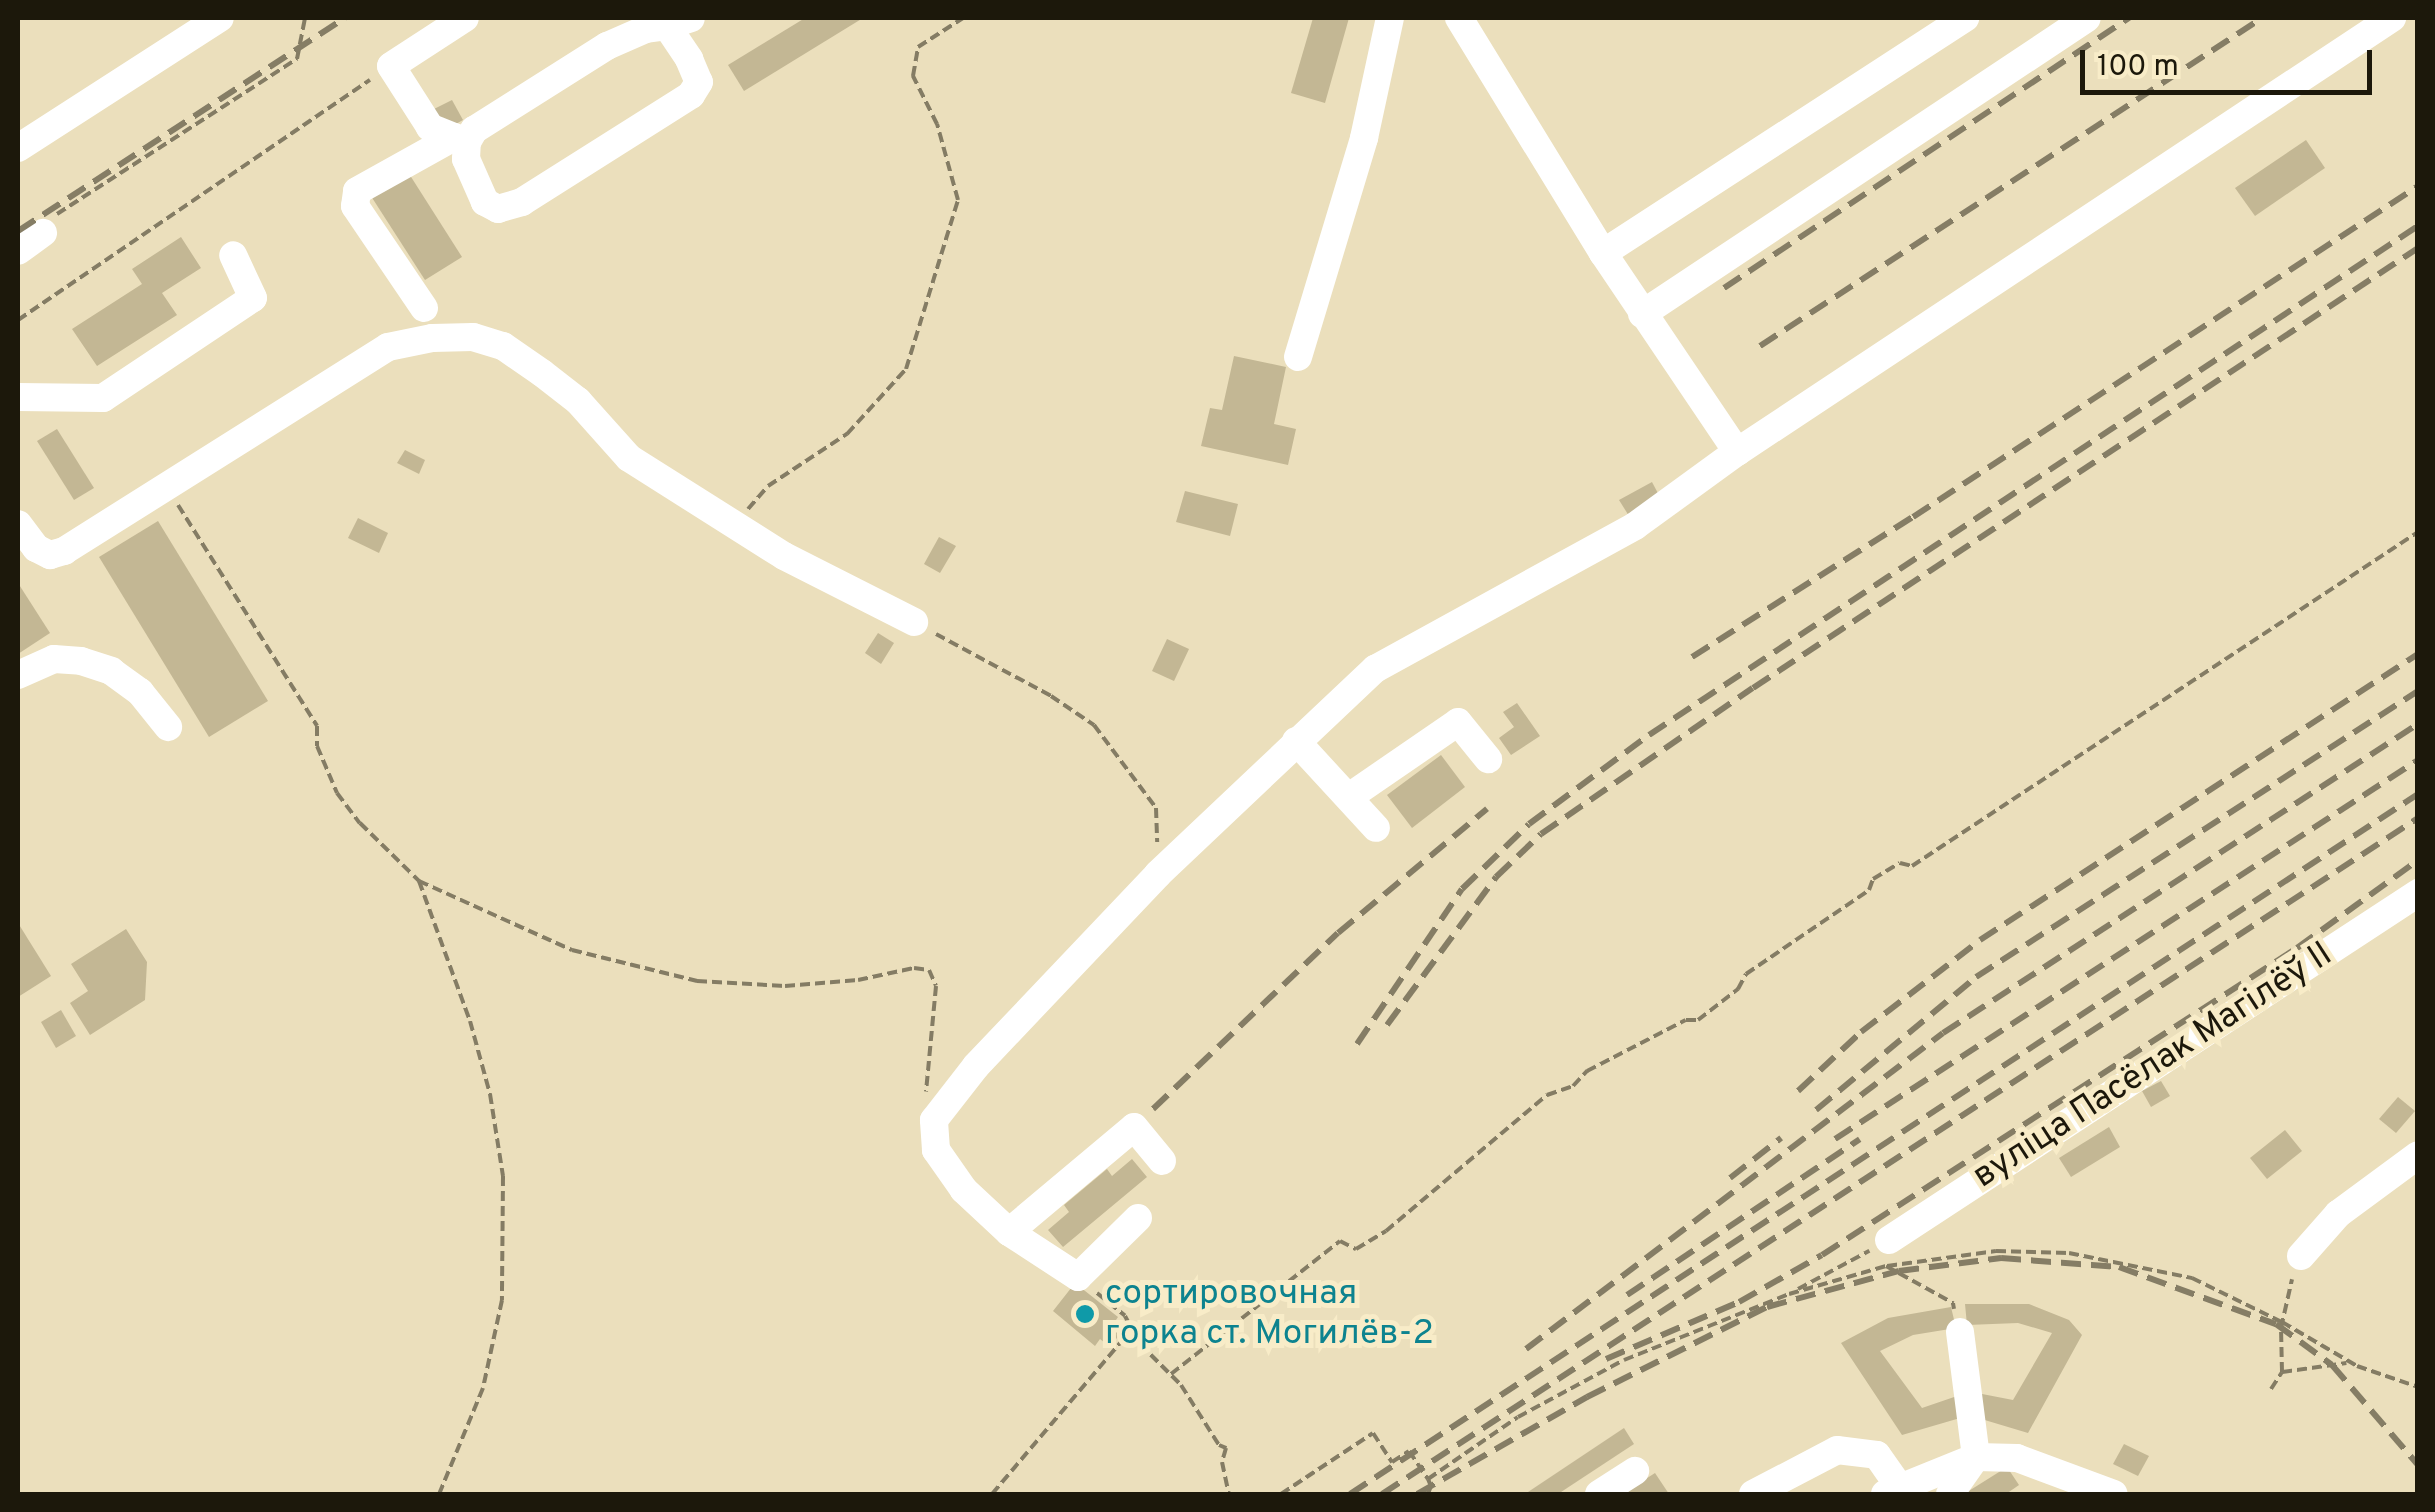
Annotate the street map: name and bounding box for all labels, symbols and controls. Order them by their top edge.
scale bar [2085,30,2378,92]
text: 100 m [2097,49,2179,86]
street label: вуліца Пасёлак Магілёў II [1966,934,2340,1198]
place label: сортировочная горка ст. Могилёв-2 [1105,1273,1434,1355]
marker: сортировочная горка ст. Могилёв-2 [1074,1303,1096,1325]

